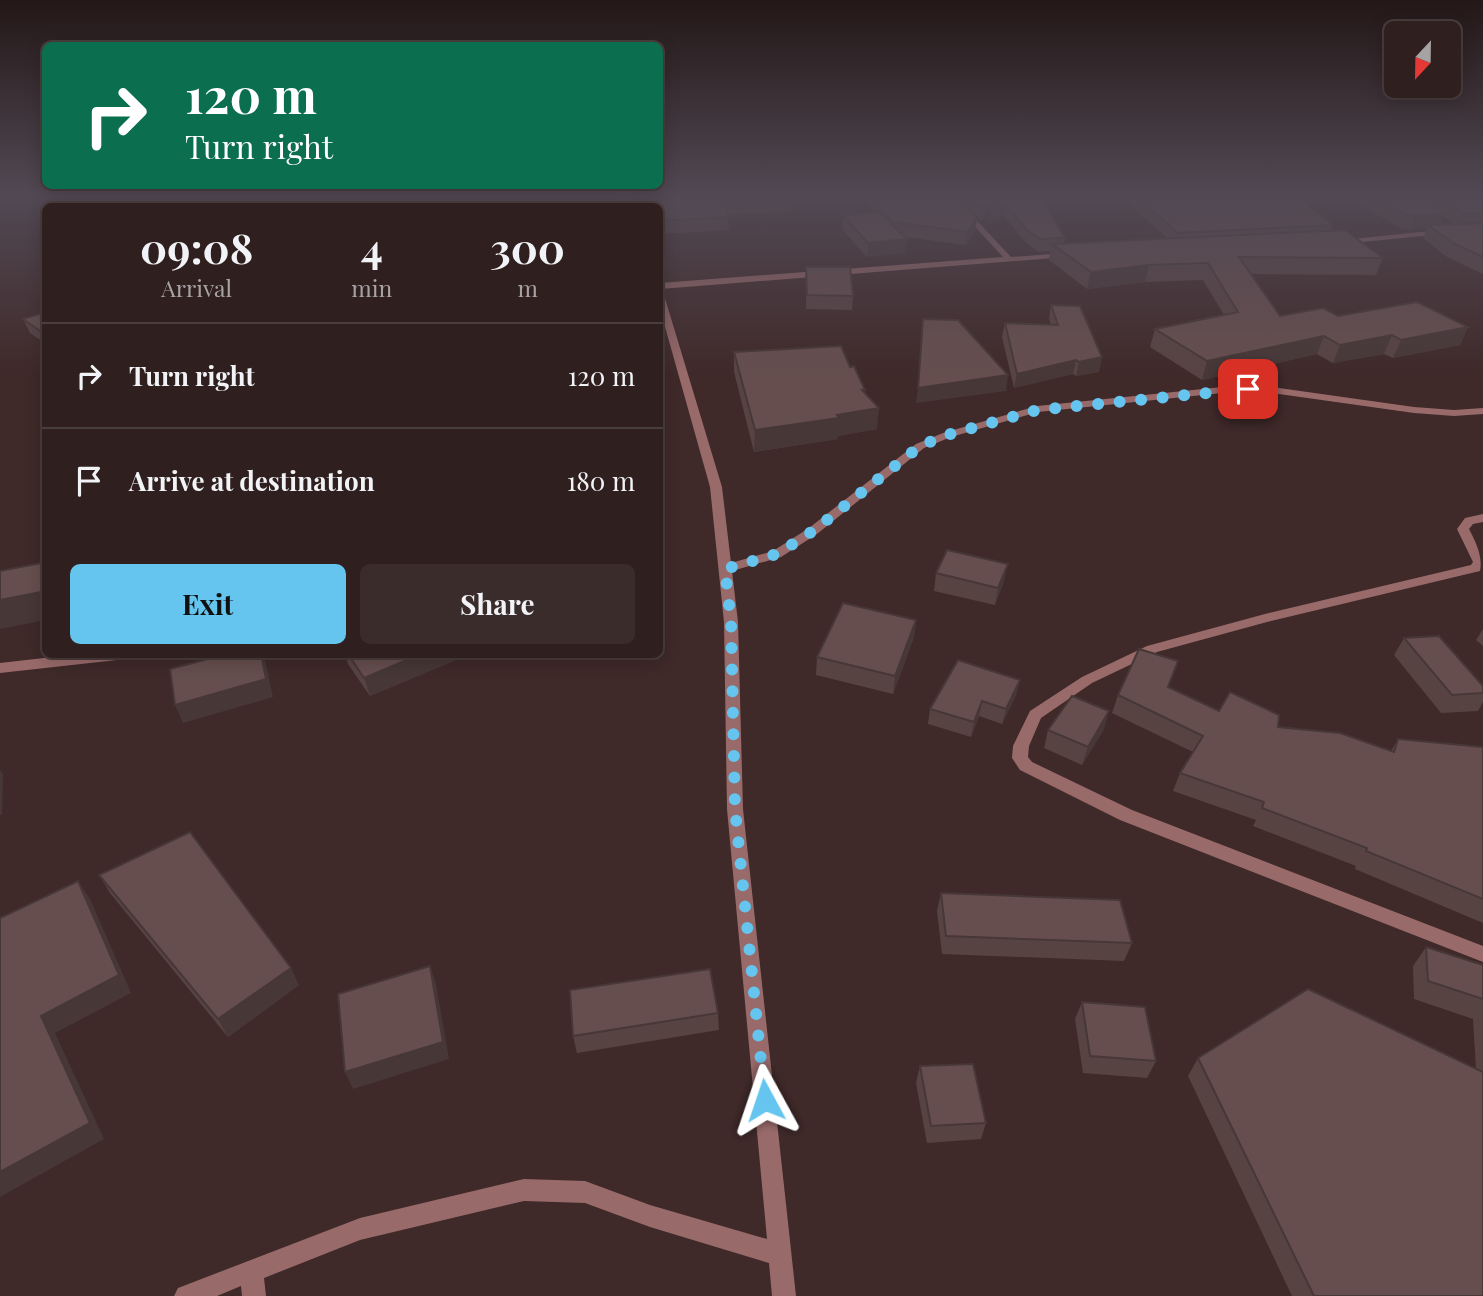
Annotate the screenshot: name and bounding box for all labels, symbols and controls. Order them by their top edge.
north arrow [1384,21,1461,98]
map controls [1384,21,1461,98]
text: 120 m [185,61,317,126]
icon: right [70,70,161,161]
text: Turn right [185,124,333,167]
text: 09:08 [140,219,253,275]
text: 4 [361,219,383,275]
text: 300 [490,219,565,275]
text: Arrival [161,272,232,303]
text: min [351,272,392,303]
text: m [517,272,538,303]
icon: right [70,357,108,395]
text: Turn right [129,358,255,393]
text: 120 m [568,358,635,393]
pin [1218,359,1278,419]
icon: arrive [1229,370,1267,408]
icon: arrive [70,462,108,500]
text: Arrive at destination [129,463,375,498]
text: 180 m [567,463,635,498]
button: Exit [70,564,346,644]
button: Share [360,564,635,644]
position arrow [728,1063,802,1137]

